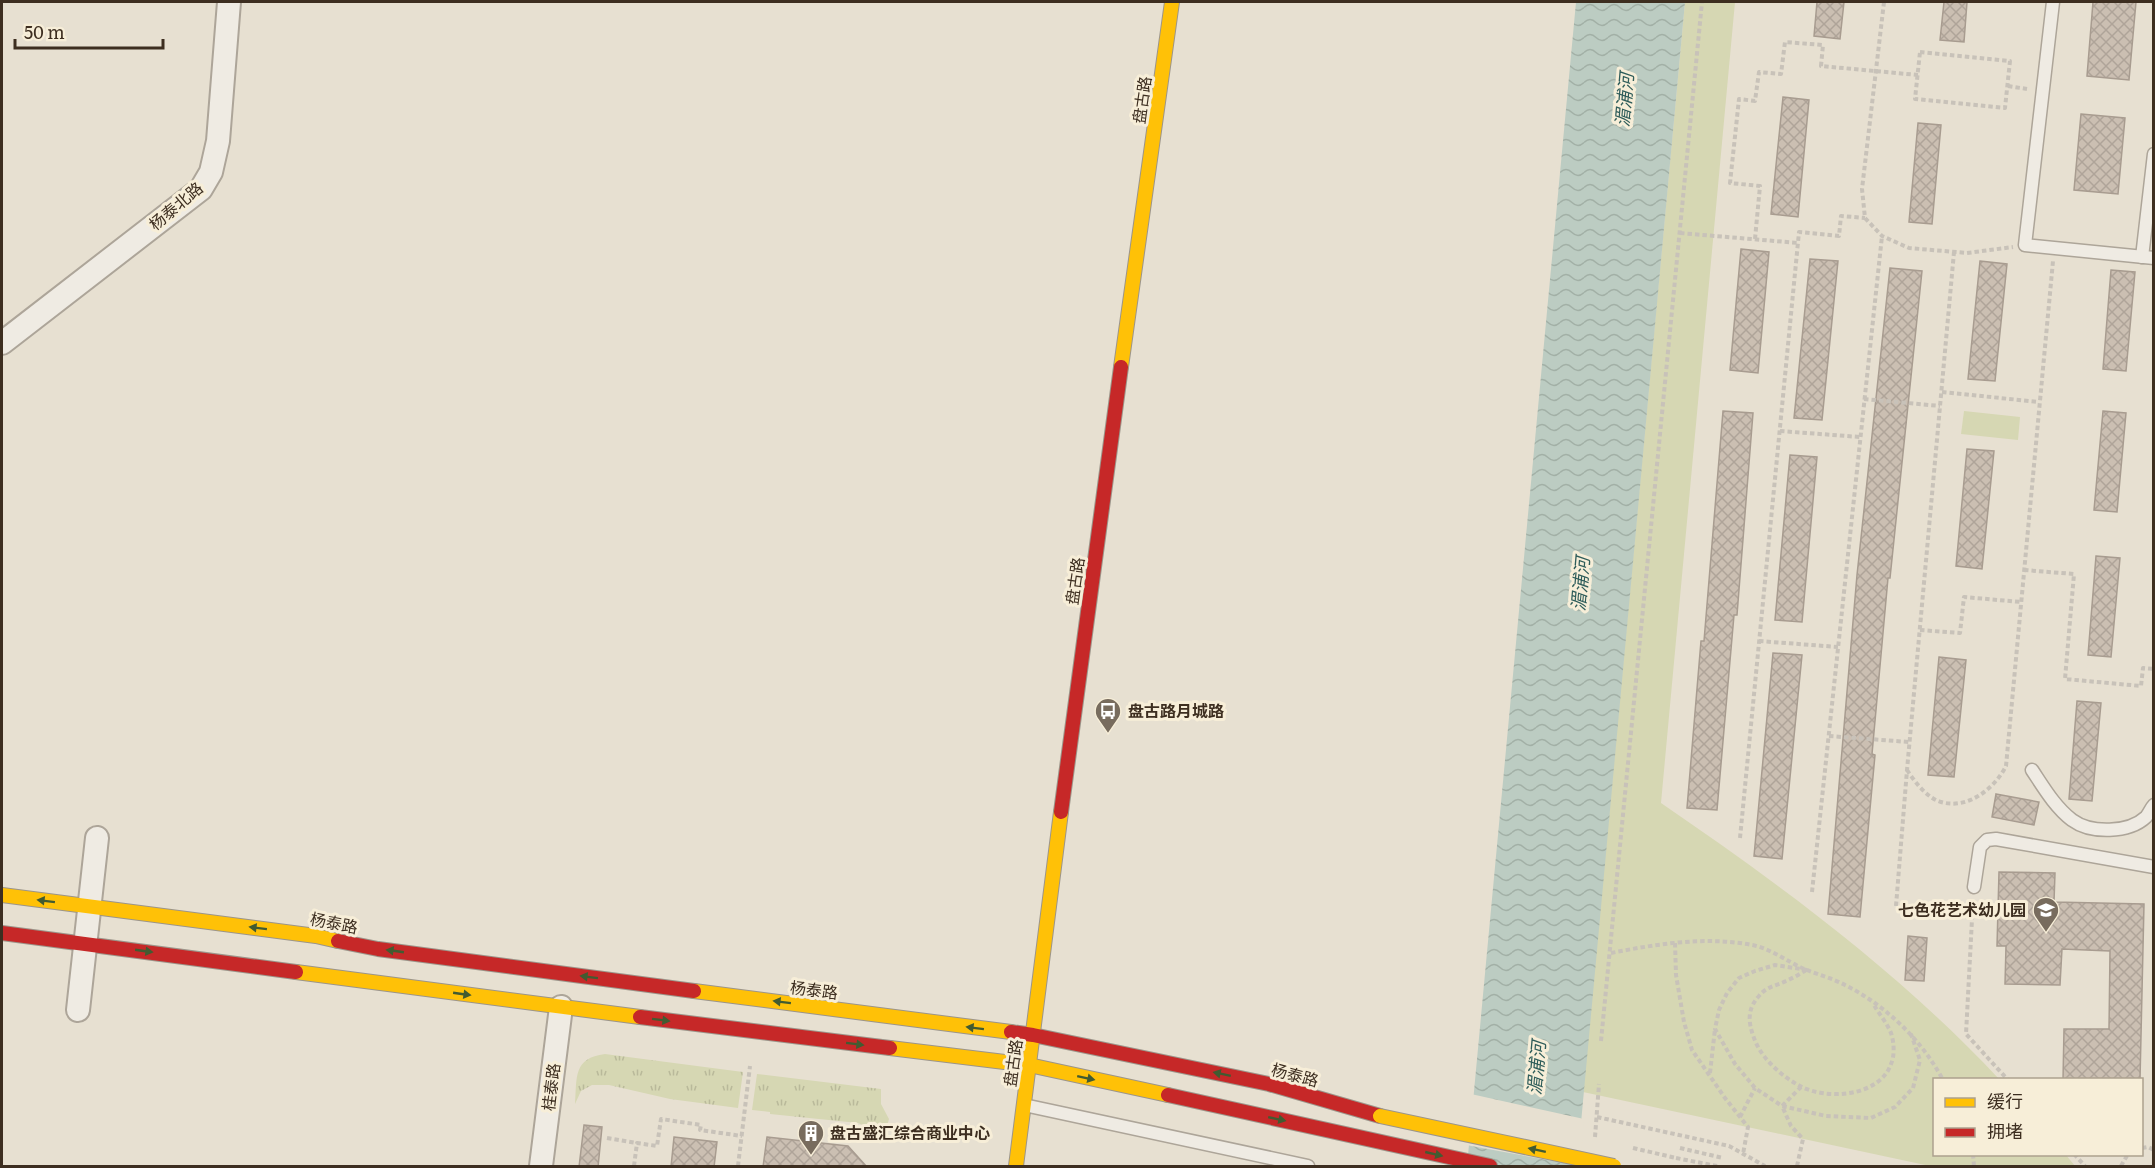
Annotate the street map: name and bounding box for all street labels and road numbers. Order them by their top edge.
street label: 盘古路 [1126,74,1156,125]
street label: 杨泰北路 [143,175,208,235]
street label: 盘古路 [1059,555,1089,606]
street label: 杨泰路 [308,906,360,938]
street label: 杨泰路 [789,974,839,1004]
street label: 盘古路 [997,1037,1027,1088]
street label: 杨泰路 [1269,1056,1322,1092]
street label: 桂泰路 [535,1062,565,1112]

